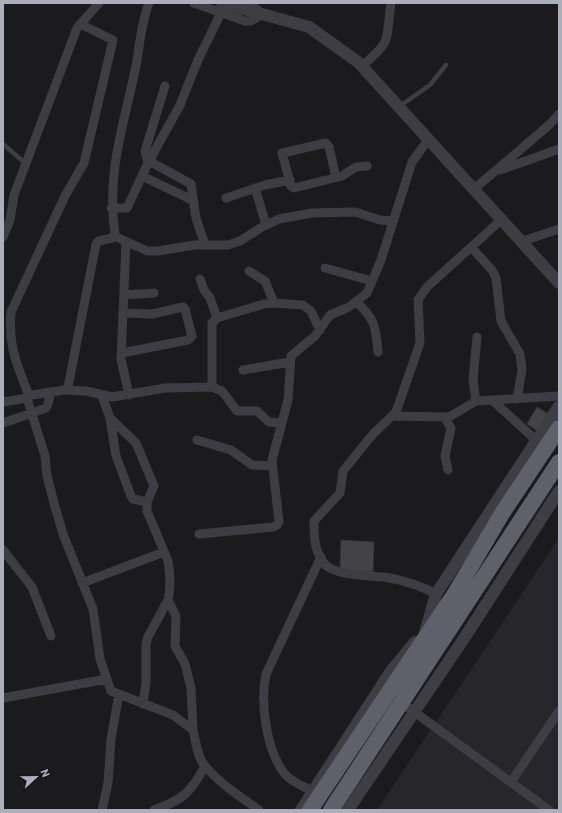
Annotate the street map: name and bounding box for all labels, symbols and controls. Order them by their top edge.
north arrow [16,757,56,797]
text: N [38,767,53,779]

